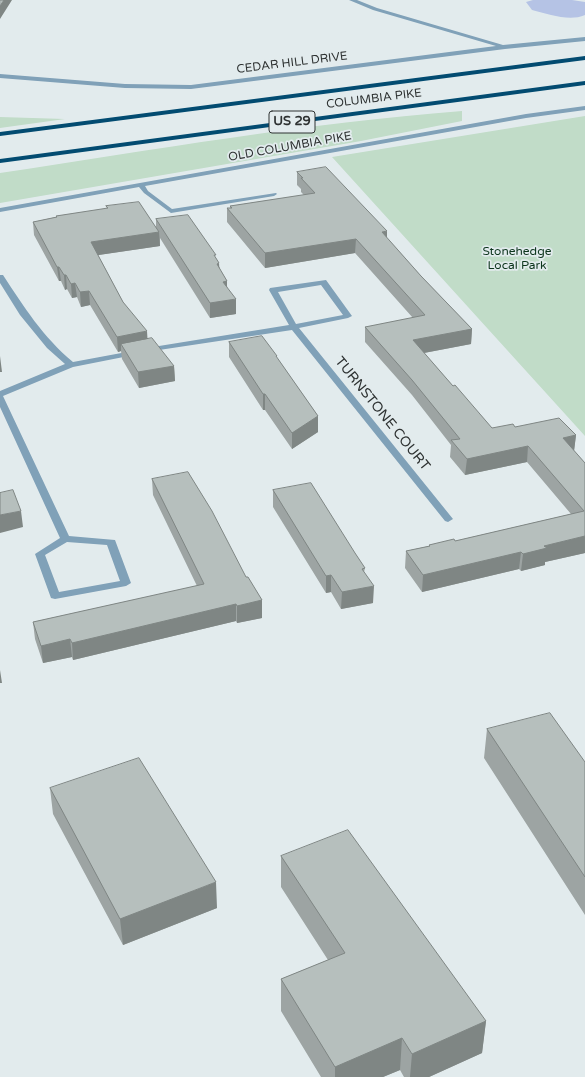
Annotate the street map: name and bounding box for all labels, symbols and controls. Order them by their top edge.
street label: CEDAR HILL DRIVE [236,49,348,77]
street label: COLUMBIA PIKE [325,86,423,112]
road number: US 29 [269,111,315,133]
street label: OLD COLUMBIA PIKE [227,129,353,165]
park label: Stonehedge Local Park [482,245,552,273]
street label: TURNSTONE COURT [331,354,433,474]

